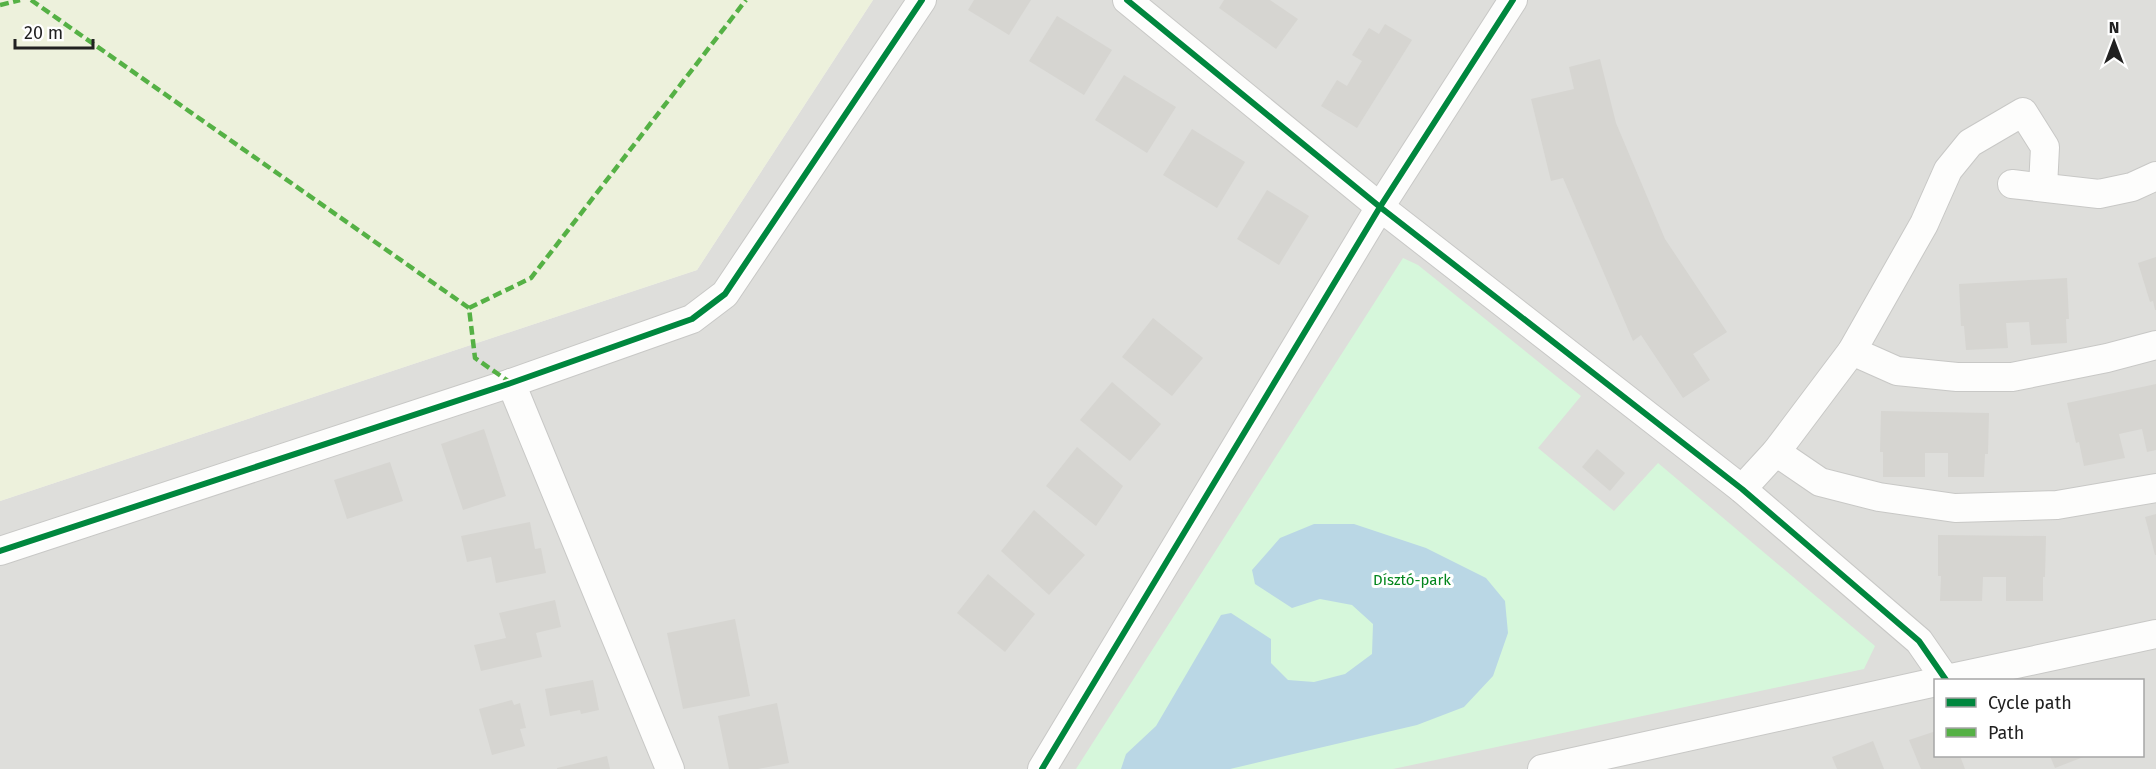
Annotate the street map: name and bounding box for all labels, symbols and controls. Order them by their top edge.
scale bar [15,12,93,50]
north arrow [2084,12,2144,72]
text: N [2109,18,2119,37]
text: 20 m [24,22,63,44]
park label: Dísztó-park [1373,571,1451,589]
legend [1934,679,2144,757]
text: Cycle path [1988,692,2072,714]
text: Path [1988,722,2024,744]

